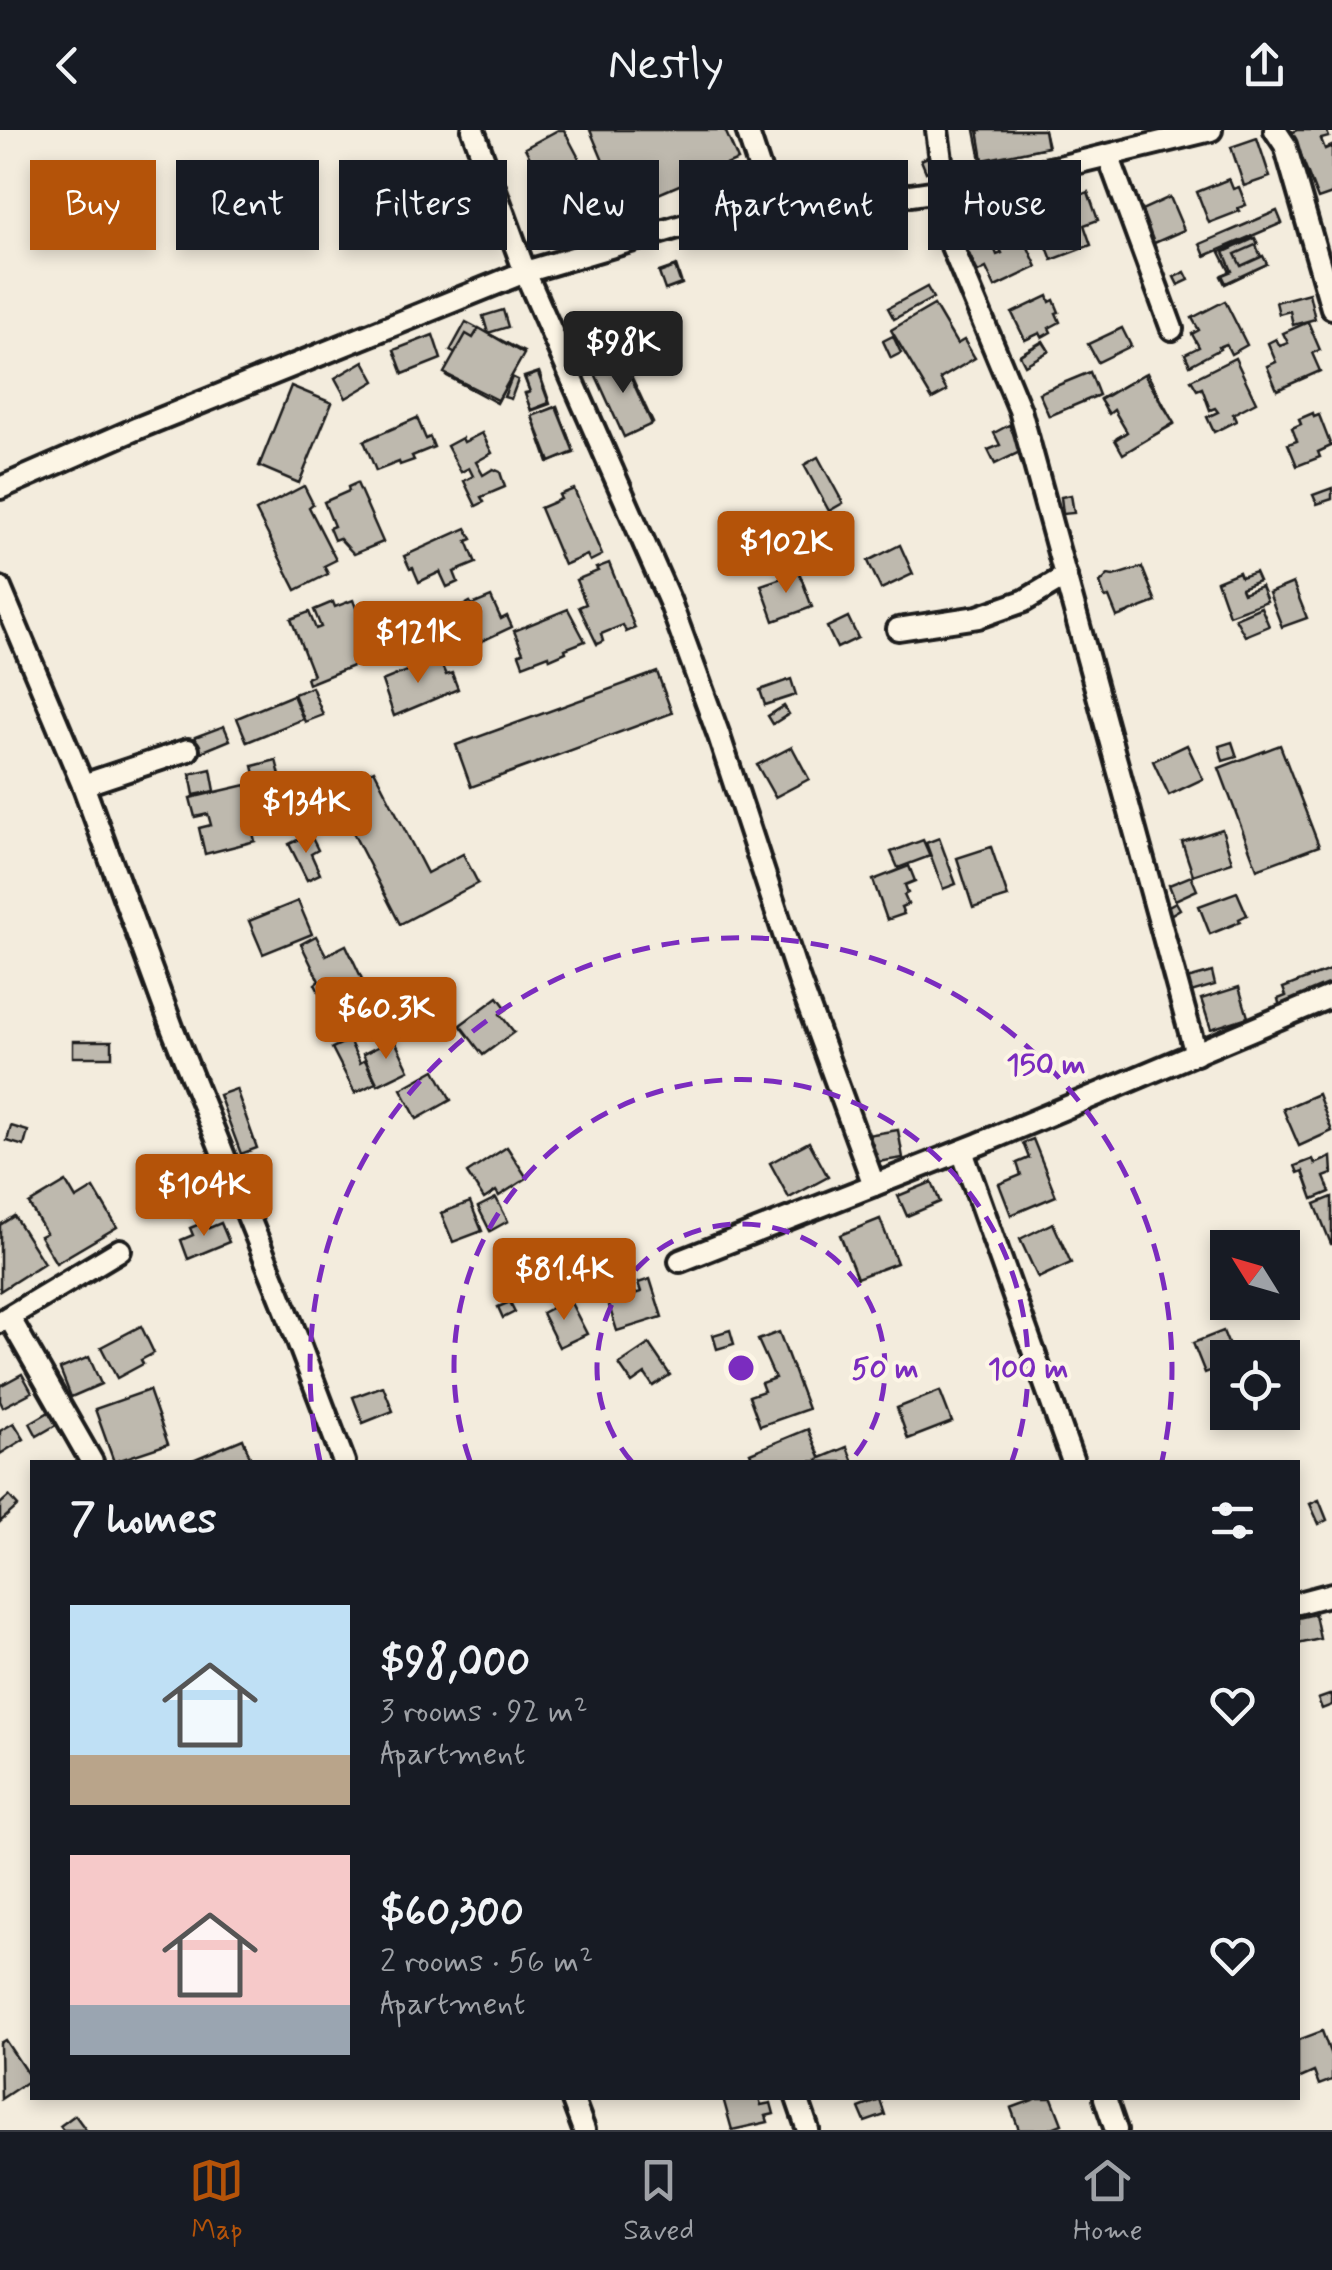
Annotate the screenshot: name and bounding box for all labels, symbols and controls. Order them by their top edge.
text: Nestly [608,36,724,95]
icon: back [40,38,95,93]
icon: share [1237,38,1292,93]
chip: Buy [30,160,156,250]
chip: Rent [176,160,319,250]
chip: Filters [339,160,507,250]
chip: New [527,160,659,250]
chip: Apartment [679,160,908,250]
chip: House [928,160,1081,250]
pin: $98K [564,311,682,396]
text: $98K [586,322,660,364]
pin: $102K [716,511,856,596]
text: $102K [739,522,833,564]
pin: $121K [348,601,488,686]
text: $121K [375,612,461,654]
pin: $134K [236,771,376,856]
text: $134K [262,782,350,824]
pin: $60.3K [305,977,467,1062]
text: $60.3K [337,988,435,1030]
text: 150 m [1006,1046,1086,1085]
pin: $104K [134,1154,274,1239]
text: $104K [158,1165,250,1207]
north arrow [1210,1230,1300,1320]
map controls [1210,1230,1300,1430]
pin: $81.4K [483,1238,645,1323]
text: $81.4K [515,1249,613,1291]
button: locate [1210,1340,1300,1430]
centre of rings [723,1350,759,1386]
text: 50 m [851,1350,919,1389]
text: 100 m [988,1350,1068,1389]
text: 7 homes [70,1493,217,1548]
icon: filters [1205,1493,1260,1548]
text: $98,000 [380,1636,530,1691]
icon: home [150,1645,270,1765]
icon: heart [1205,1678,1260,1733]
text: 3 rooms · 92 m² [380,1691,588,1733]
text: Apartment [380,1733,525,1775]
text: $60,300 [380,1886,524,1941]
icon: home [150,1895,270,2015]
icon: heart [1205,1928,1260,1983]
text: 2 rooms · 56 m² [380,1941,593,1983]
text: Apartment [380,1983,525,2025]
tab: Map [189,2153,244,2250]
tab: Saved [623,2153,694,2250]
tab: Home [1073,2153,1143,2250]

